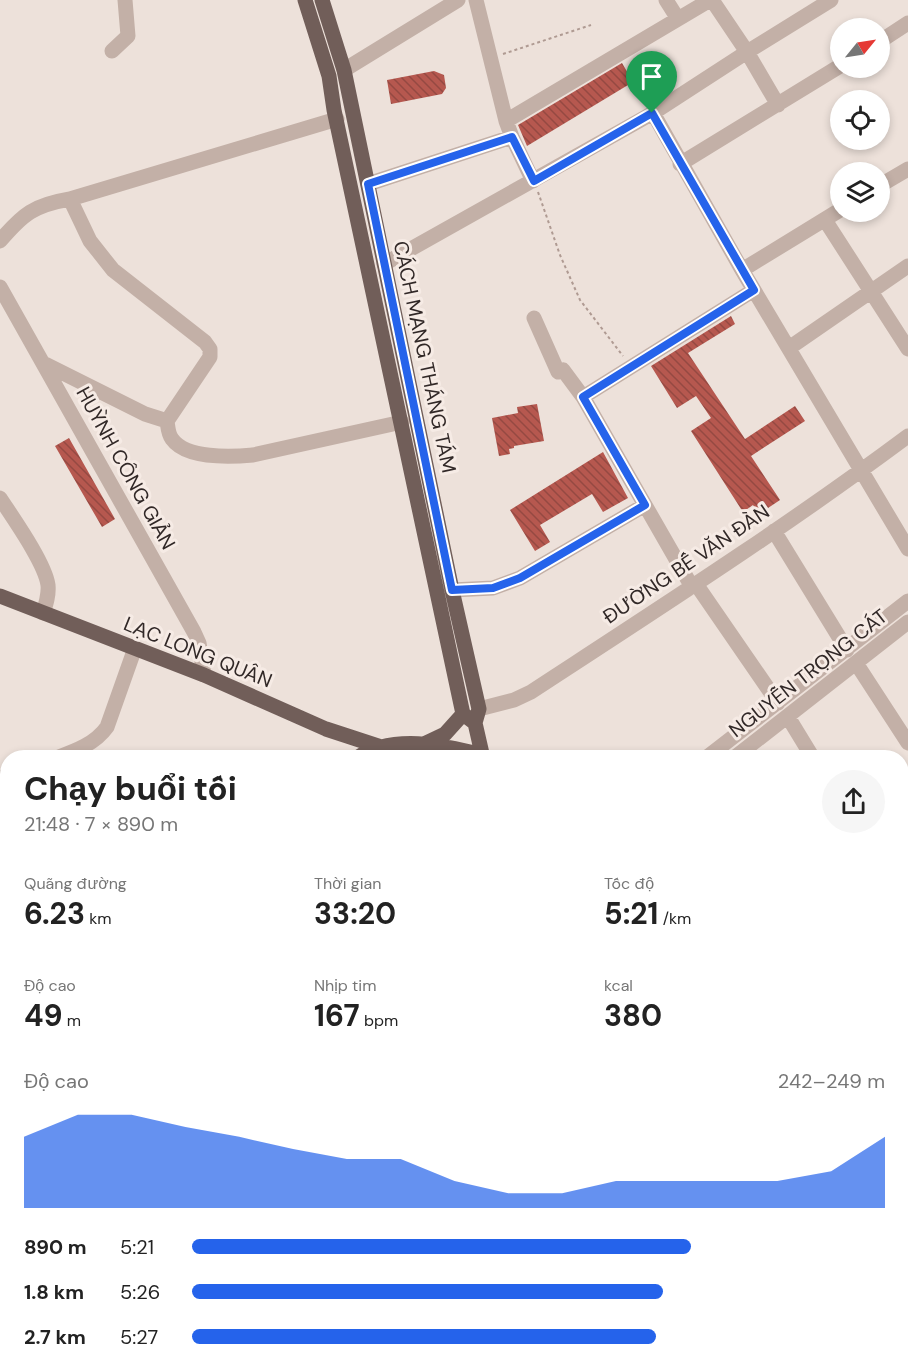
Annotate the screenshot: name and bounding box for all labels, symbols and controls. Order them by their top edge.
north arrow [830,18,890,78]
map controls [830,18,890,222]
pin [626,51,677,113]
icon: arrive [635,60,668,93]
button: locate [830,90,890,150]
button: layers [830,162,890,222]
street label: CÁCH MẠNG THÁNG TÁM [388,239,462,475]
street label: HUỲNH CÔNG GIẢN [70,382,182,554]
street label: ĐƯỜNG BẾ VĂN ĐÀN [598,499,774,629]
street label: NGUYỄN TRỌNG CÁT [724,603,892,743]
street label: LẠC LONG QUÂN [120,610,276,694]
text: Chạy buổi tối [24,767,237,810]
button: share [822,770,885,833]
text: 21:48 · 7 × 890 m [24,811,178,837]
text: Quãng đường [24,873,127,894]
text: Thời gian [314,873,381,894]
text: Tốc độ [604,873,654,894]
text: 6.23 [24,894,85,933]
text: 33:20 [314,894,396,933]
text: 5:21 [604,894,659,933]
text: km [85,908,112,929]
text: /km [659,908,691,929]
text: Độ cao [24,975,76,996]
text: Nhịp tim [314,975,376,996]
text: kcal [604,975,633,996]
text: 49 [24,996,63,1035]
text: 167 [314,996,360,1035]
text: 380 [604,996,662,1035]
text: m [63,1010,81,1031]
text: bpm [360,1010,398,1031]
text: Độ cao [24,1068,89,1094]
text: 242–249 m [778,1068,885,1094]
text: 890 m [24,1234,87,1260]
text: 5:21 [120,1234,154,1260]
text: 1.8 km [24,1279,84,1305]
text: 5:26 [120,1279,160,1305]
text: 2.7 km [24,1324,86,1350]
text: 5:27 [120,1324,158,1350]

